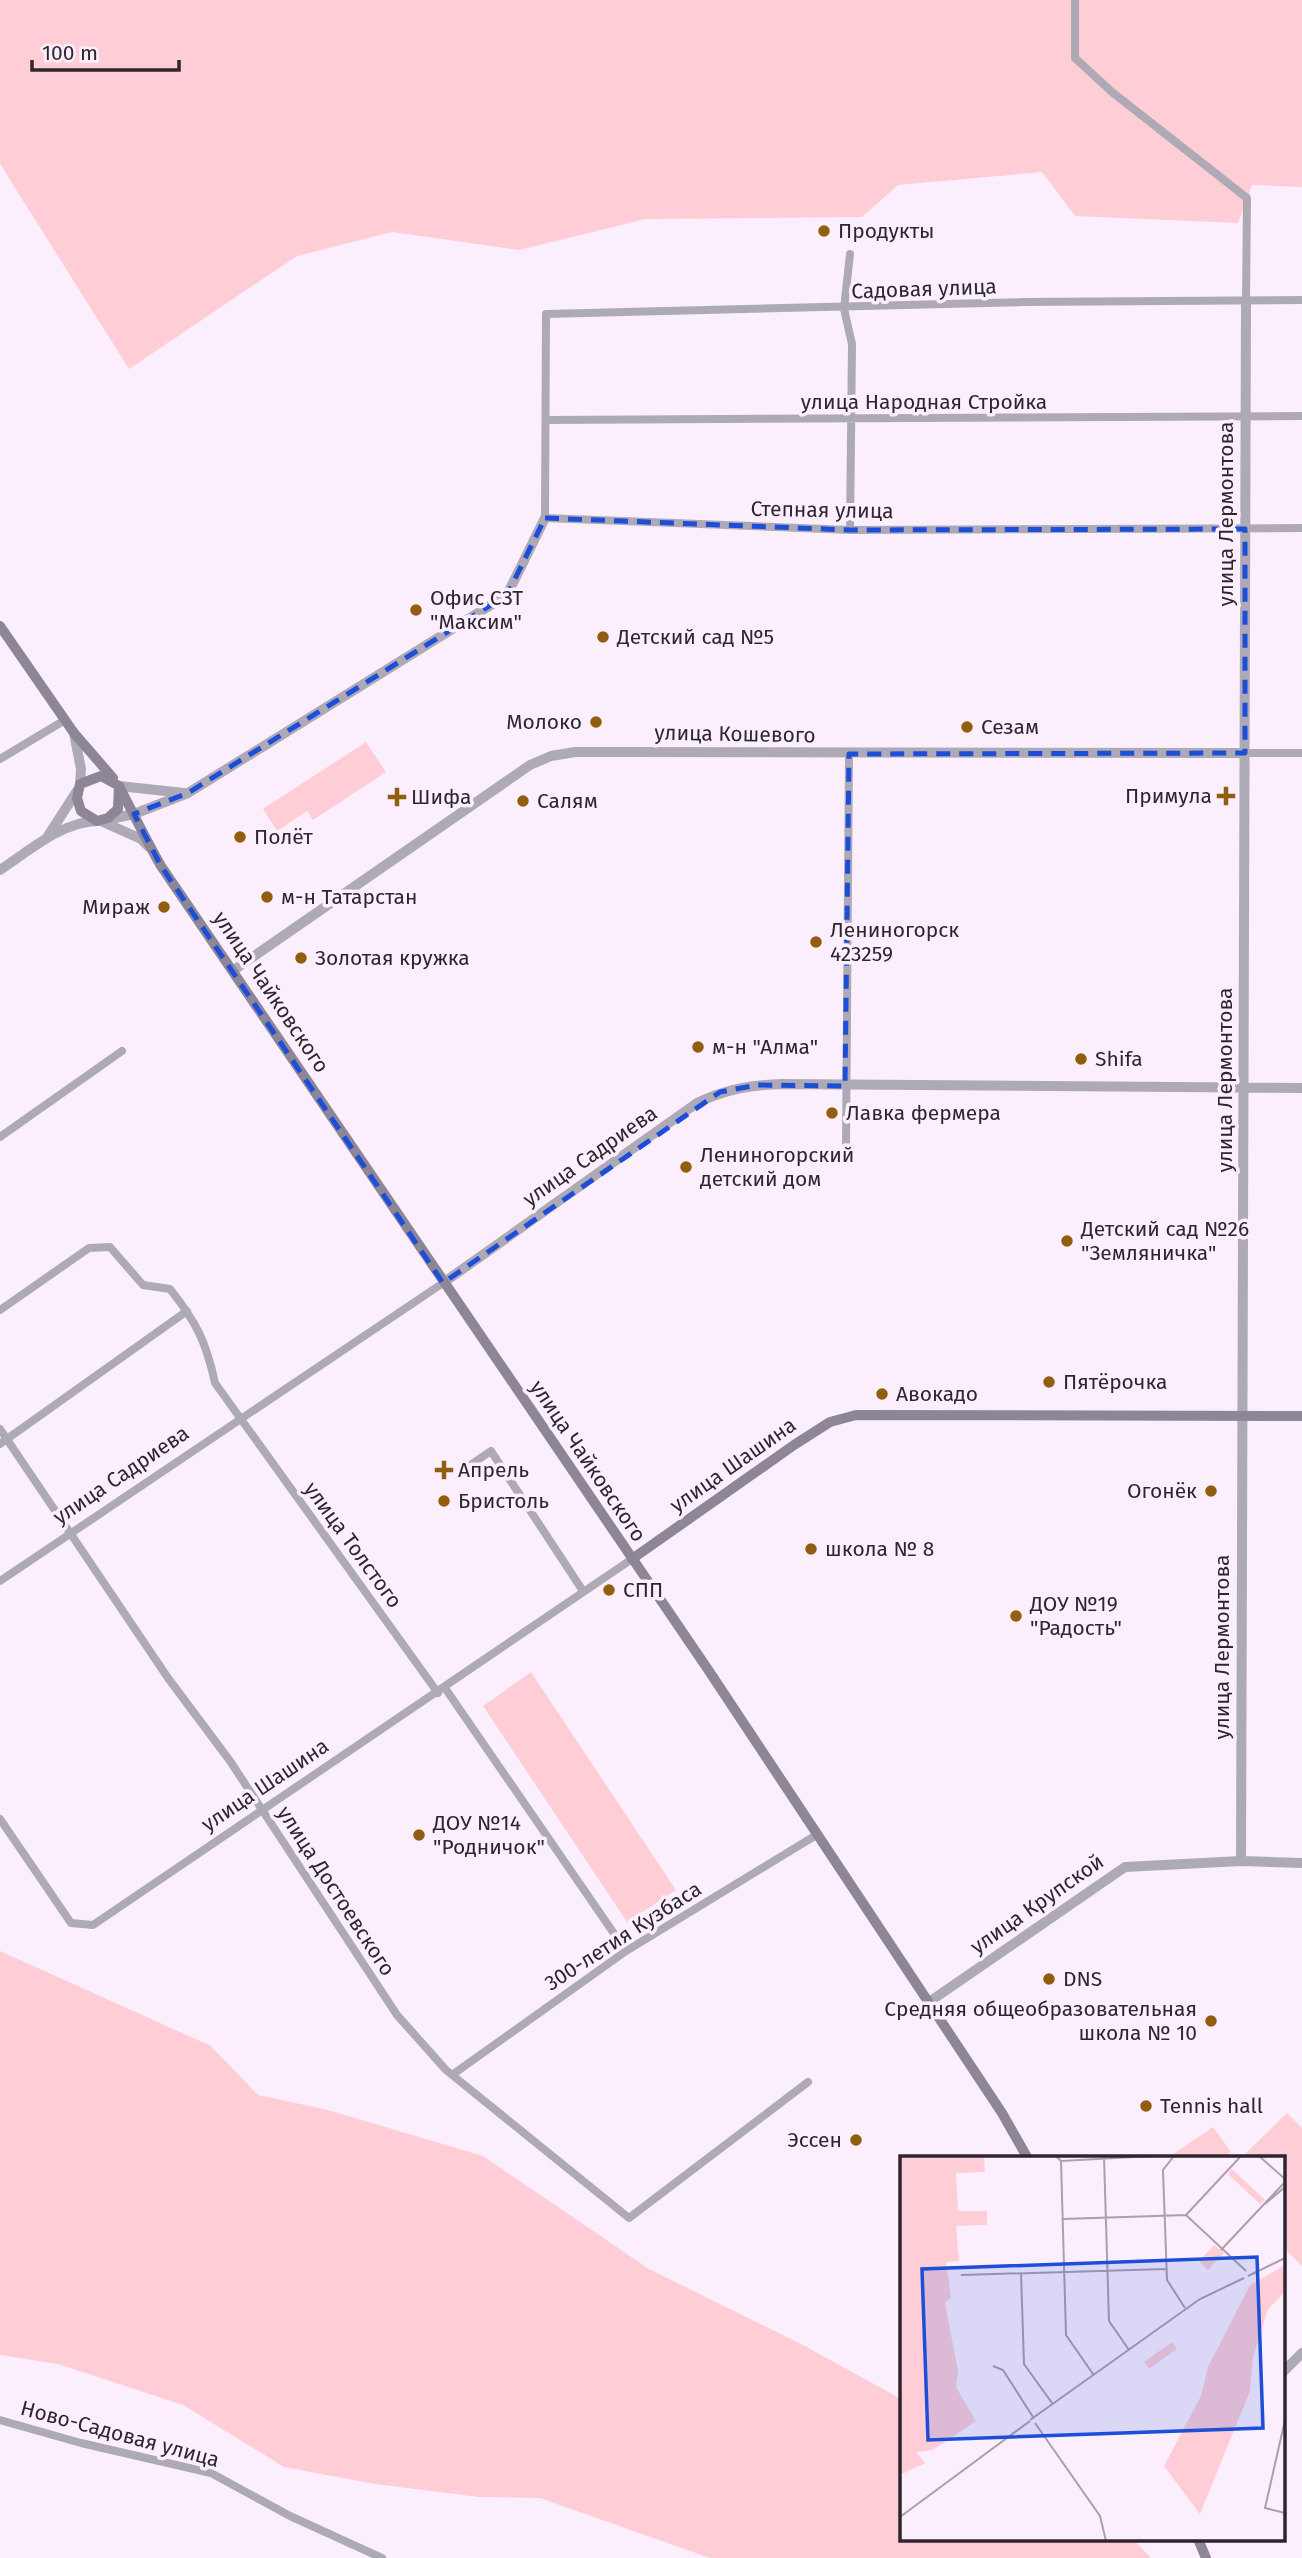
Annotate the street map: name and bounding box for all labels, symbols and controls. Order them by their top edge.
scale bar [32,28,178,72]
text: 100 m [42,40,98,66]
place label: Продукты [838,218,935,244]
marker: Продукты [816,223,832,239]
street label: Садовая улица [851,273,997,305]
street label: улица Народная Стройка [801,389,1047,415]
street label: улица Лермонтова [1213,422,1239,606]
street label: Степная улица [750,496,894,524]
place label: Офис СЗТ "Максим" [430,585,523,635]
marker: Офис СЗТ "Максим" [408,602,424,618]
place label: Детский сад №5 [616,624,774,650]
marker: Детский сад №5 [595,629,611,645]
place label: Молоко [506,709,582,735]
marker: Молоко [588,714,604,730]
place label: Сезам [981,714,1039,740]
marker: Сезам [959,719,975,735]
street label: улица Кошевого [654,720,816,748]
place label: Примула [1125,783,1212,809]
place label: Шифа [411,784,471,810]
place label: Салям [537,788,598,814]
marker: Примула [1218,788,1234,804]
marker: Шифа [389,789,405,805]
marker: Салям [515,793,531,809]
place label: Полёт [254,824,313,850]
marker: Полёт [232,829,248,845]
place label: м-н Татарстан [281,884,417,910]
marker: м-н Татарстан [259,889,275,905]
place label: Мираж [82,894,150,920]
marker: Мираж [156,899,172,915]
street label: улица Чайковского [207,906,335,1078]
place label: Лениногорск 423259 [830,917,959,967]
marker: Лениногорск 423259 [808,934,824,950]
place label: Золотая кружка [315,945,470,971]
marker: Золотая кружка [293,950,309,966]
street label: улица Лермонтова [1212,988,1238,1172]
place label: м-н "Алма" [712,1034,818,1060]
marker: м-н "Алма" [690,1039,706,1055]
place label: Shifa [1095,1046,1143,1072]
marker: Shifa [1073,1051,1089,1067]
street label: улица Садриева [518,1100,662,1212]
place label: Лавка фермера [846,1100,1001,1126]
marker: Лавка фермера [824,1105,840,1121]
place label: Лениногорский детский дом [700,1142,854,1192]
marker: Лениногорский детский дом [678,1159,694,1175]
place label: Детский сад №26 "Земляничка" [1080,1216,1249,1266]
marker: Детский сад №26 "Земляничка" [1059,1233,1075,1249]
place label: Пятёрочка [1063,1369,1167,1395]
marker: Пятёрочка [1041,1374,1057,1390]
street label: улица Чайковского [524,1375,652,1547]
place label: Авокадо [896,1381,978,1407]
marker: Авокадо [874,1386,890,1402]
street label: улица Шашина [665,1412,801,1518]
street label: улица Садриева [48,1420,194,1530]
place label: Апрель [458,1457,529,1483]
marker: Апрель [436,1462,452,1478]
street label: улица Толстого [298,1477,408,1613]
place label: Огонёк [1127,1478,1197,1504]
marker: Огонёк [1203,1483,1219,1499]
place label: Бристоль [458,1488,549,1514]
marker: Бристоль [436,1493,452,1509]
place label: школа № 8 [825,1536,934,1562]
marker: школа № 8 [803,1541,819,1557]
street label: улица Лермонтова [1209,1555,1235,1739]
place label: СПП [623,1577,663,1603]
marker: СПП [601,1582,617,1598]
place label: ДОУ №19 "Радость" [1029,1591,1122,1641]
marker: ДОУ №19 "Радость" [1008,1608,1024,1624]
street label: улица Шашина [196,1733,334,1837]
street label: улица Достоевского [271,1801,401,1981]
place label: ДОУ №14 "Родничок" [432,1810,545,1860]
marker: ДОУ №14 "Родничок" [411,1827,427,1843]
street label: улица Крупской [965,1848,1109,1960]
street label: 300-летия Кузбаса [540,1876,706,1996]
place label: DNS [1063,1966,1102,1992]
marker: DNS [1041,1971,1057,1987]
place label: Средняя общеобразовательная школа № 10 [884,1996,1197,2046]
marker: Средняя общеобразовательная школа № 10 [1203,2013,1219,2029]
place label: Tennis hall [1160,2093,1263,2119]
marker: Tennis hall [1138,2098,1154,2114]
place label: Эссен [788,2127,842,2153]
marker: Эссен [848,2132,864,2148]
inset map [900,2156,1284,2540]
street label: Ново-Садовая улица [18,2395,222,2473]

